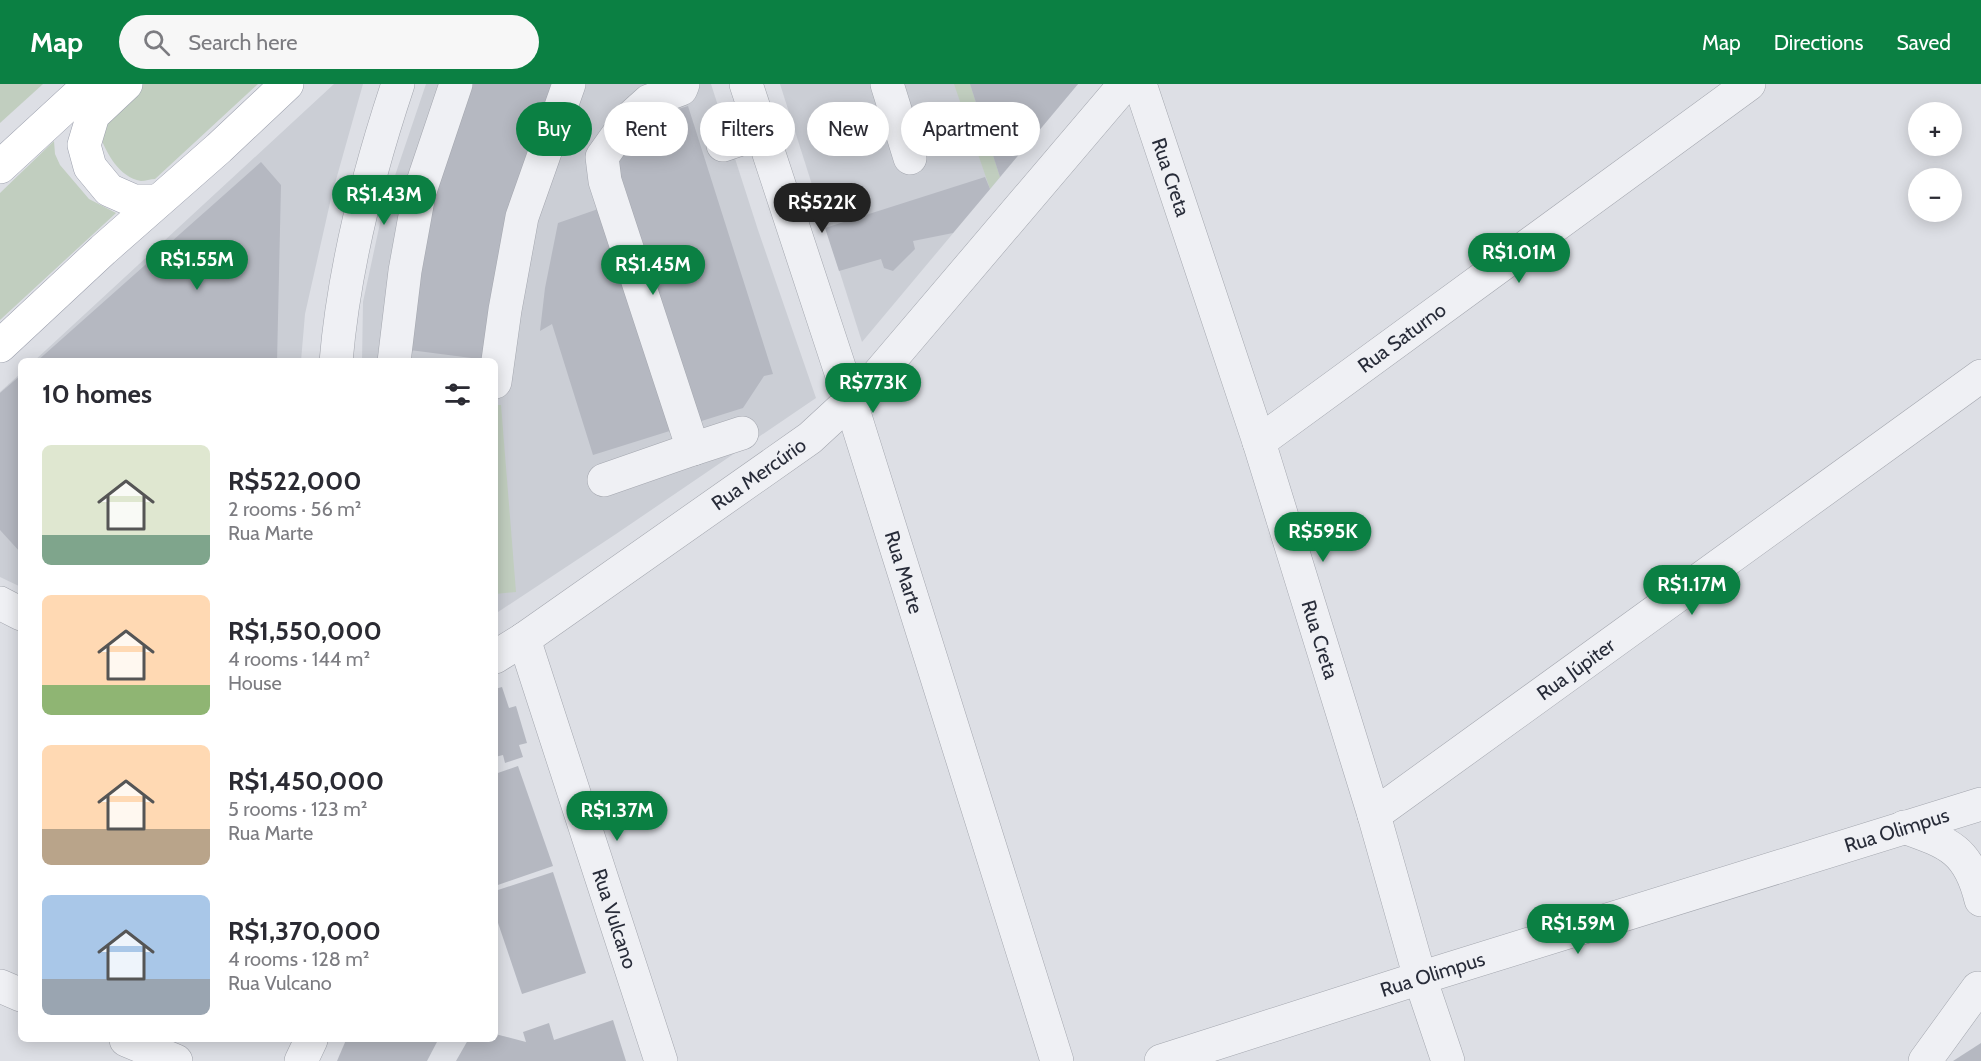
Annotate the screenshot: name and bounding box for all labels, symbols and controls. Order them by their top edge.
search box [119,15,539,69]
text: Map [30,25,83,59]
icon: search [140,26,173,59]
text: Search here [188,29,297,56]
text: Map [1702,30,1741,55]
text: Directions [1774,30,1863,55]
text: Saved [1896,30,1951,55]
chip: Buy [516,102,592,156]
chip: Rent [604,102,688,156]
chip: Filters [700,102,795,156]
chip: New [807,102,889,156]
chip: Apartment [901,102,1040,156]
map controls [1908,102,1962,222]
button: + [1908,102,1962,156]
street label: Rua Creta [1147,135,1195,220]
button: − [1908,168,1962,222]
pin: R$1.43M [329,175,439,226]
text: R$1.43M [346,182,422,206]
pin: R$522K [773,183,871,234]
text: R$522K [788,190,856,214]
pin: R$1.01M [1464,233,1574,284]
pin: R$1.55M [142,240,252,291]
text: R$1.01M [1482,240,1556,264]
pin: R$1.45M [598,245,708,296]
text: R$1.55M [160,247,234,271]
text: R$1.45M [615,252,691,276]
street label: Rua Saturno [1353,297,1451,378]
pin: R$773K [824,363,922,414]
text: R$773K [839,370,907,394]
text: 10 homes [42,378,152,410]
icon: filters [441,378,474,411]
street label: Rua Mercúrio [707,433,811,515]
text: R$522,000 [228,465,362,497]
icon: home [90,469,162,541]
text: 2 rooms · 56 m² [228,497,361,521]
pin: R$595K [1274,512,1372,563]
text: R$595K [1288,519,1358,543]
text: Rua Marte [228,521,313,545]
street label: Rua Marte [880,528,928,616]
pin: R$1.17M [1637,565,1747,616]
text: R$1.17M [1657,572,1727,596]
street label: Rua Creta [1296,597,1343,682]
text: R$1,550,000 [228,615,382,647]
icon: home [90,619,162,691]
street label: Rua Júpiter [1532,632,1620,705]
text: 4 rooms · 144 m² [228,647,370,671]
text: House [228,671,282,695]
text: R$1,450,000 [228,765,384,797]
icon: home [90,769,162,841]
pin: R$1.37M [562,791,672,842]
text: 5 rooms · 123 m² [228,797,367,821]
text: R$1.37M [580,798,654,822]
street label: Rua Olimpus [1841,803,1952,858]
text: Rua Marte [228,821,313,845]
street label: Rua Vulcano [587,866,642,972]
pin: R$1.59M [1523,904,1633,955]
text: R$1.59M [1541,911,1615,935]
text: R$1,370,000 [228,915,381,947]
icon: home [90,919,162,991]
text: 4 rooms · 128 m² [228,947,370,971]
street label: Rua Olimpus [1377,947,1488,1002]
text: Rua Vulcano [228,971,332,995]

